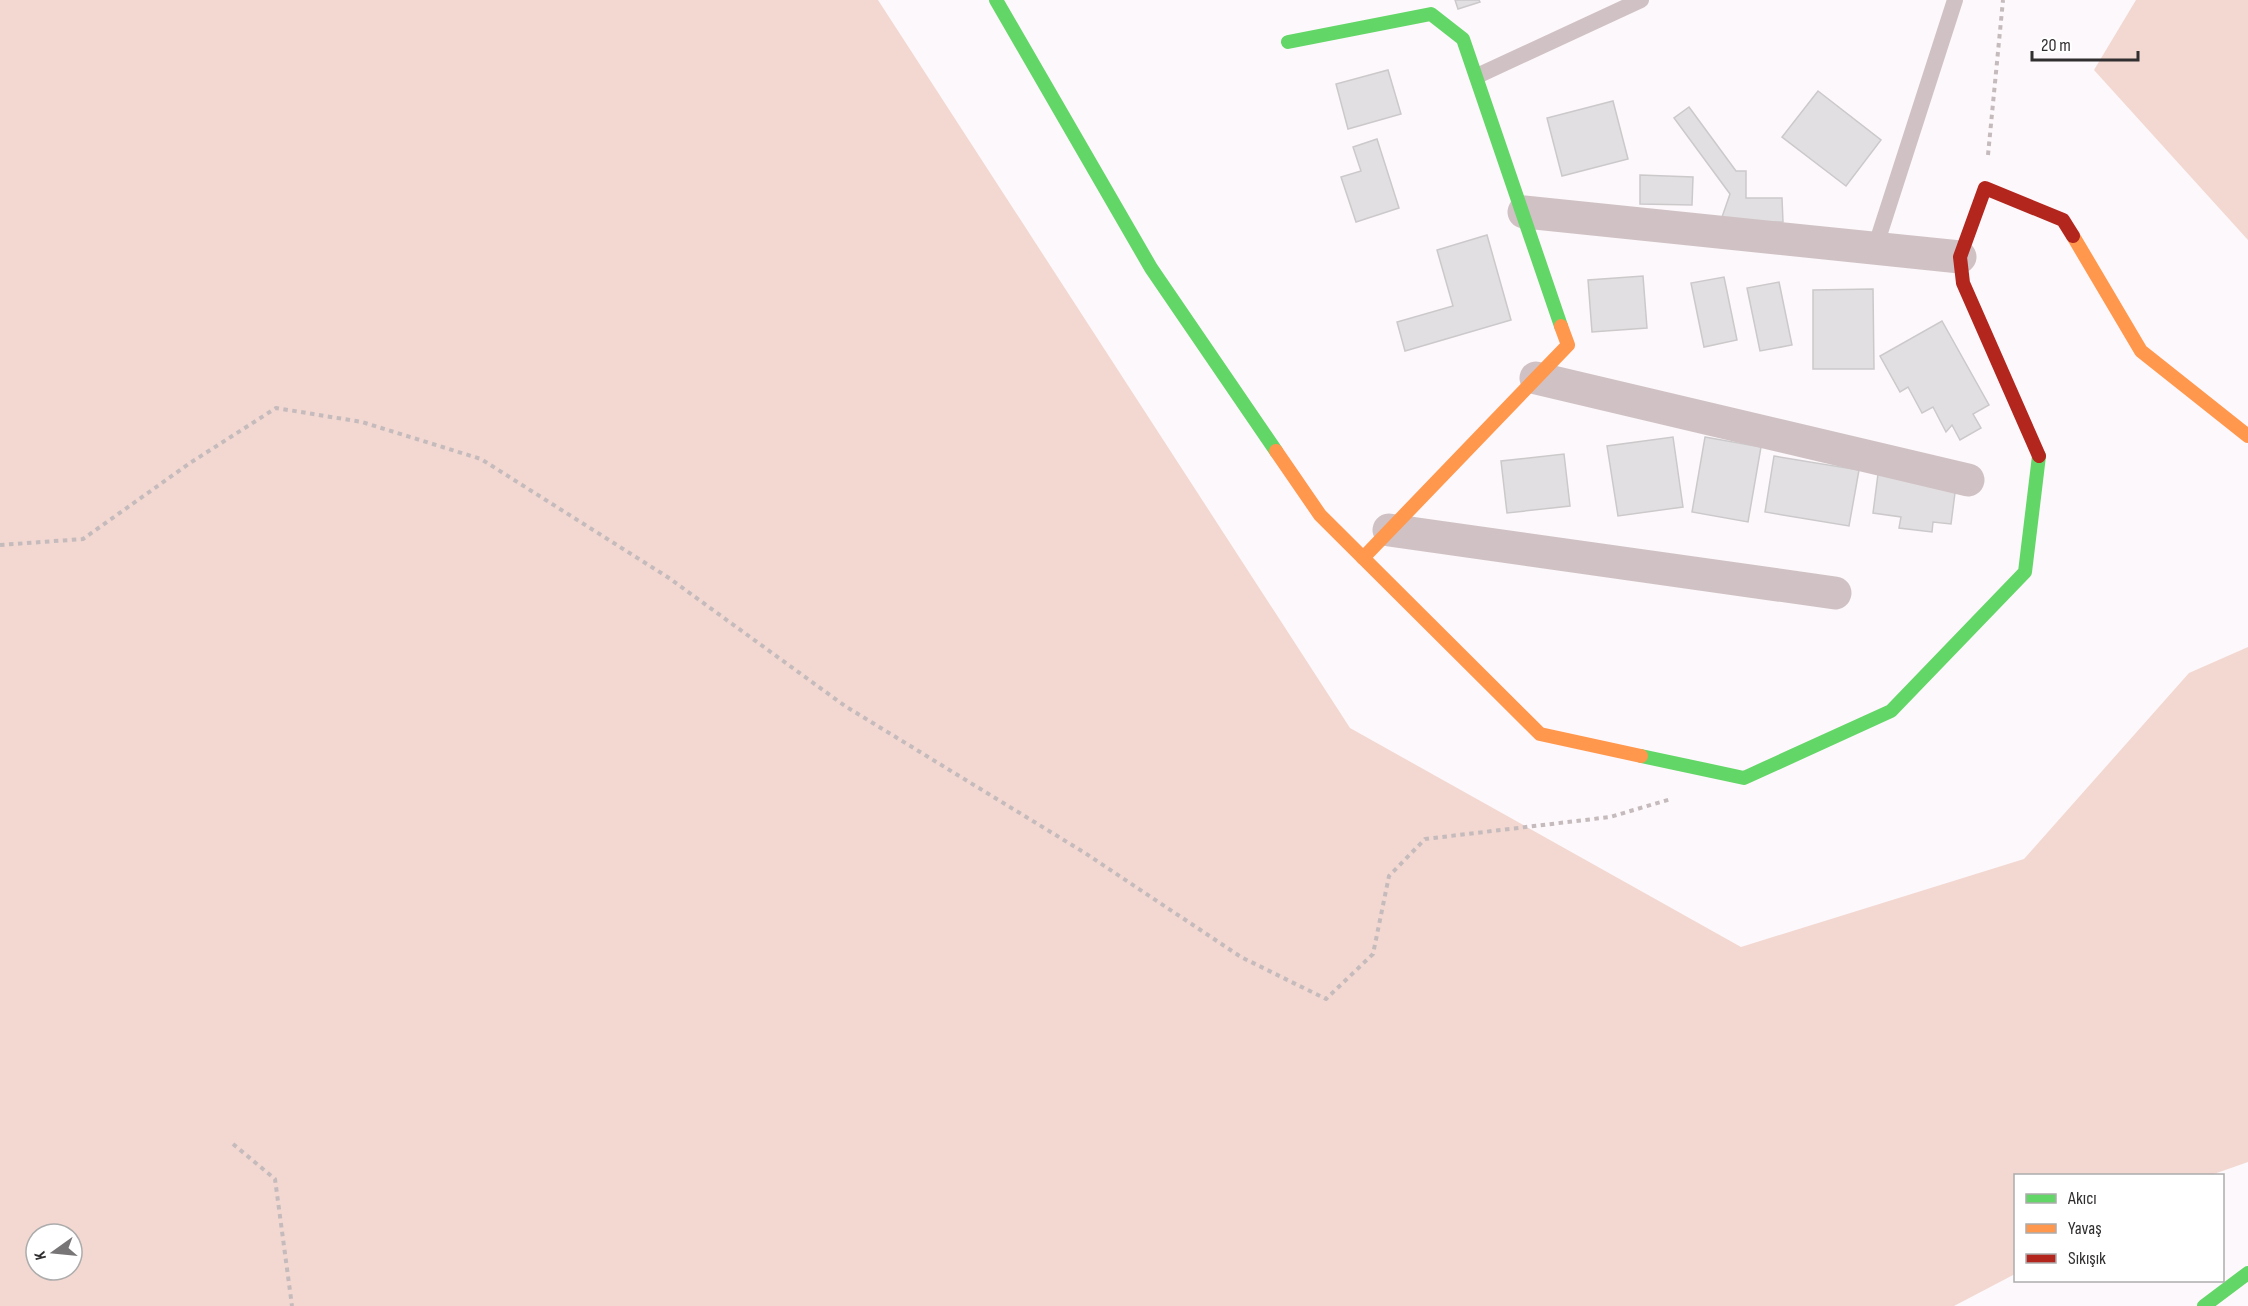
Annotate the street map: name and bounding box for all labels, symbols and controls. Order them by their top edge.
scale bar [2032,24,2138,62]
text: 20 m [2041,35,2071,56]
legend [2014,1174,2224,1282]
text: Akıcı [2067,1188,2097,1209]
text: Yavaş [2068,1218,2102,1239]
north arrow [24,1222,84,1282]
text: Sıkışık [2068,1248,2106,1269]
text: K [31,1249,51,1262]

